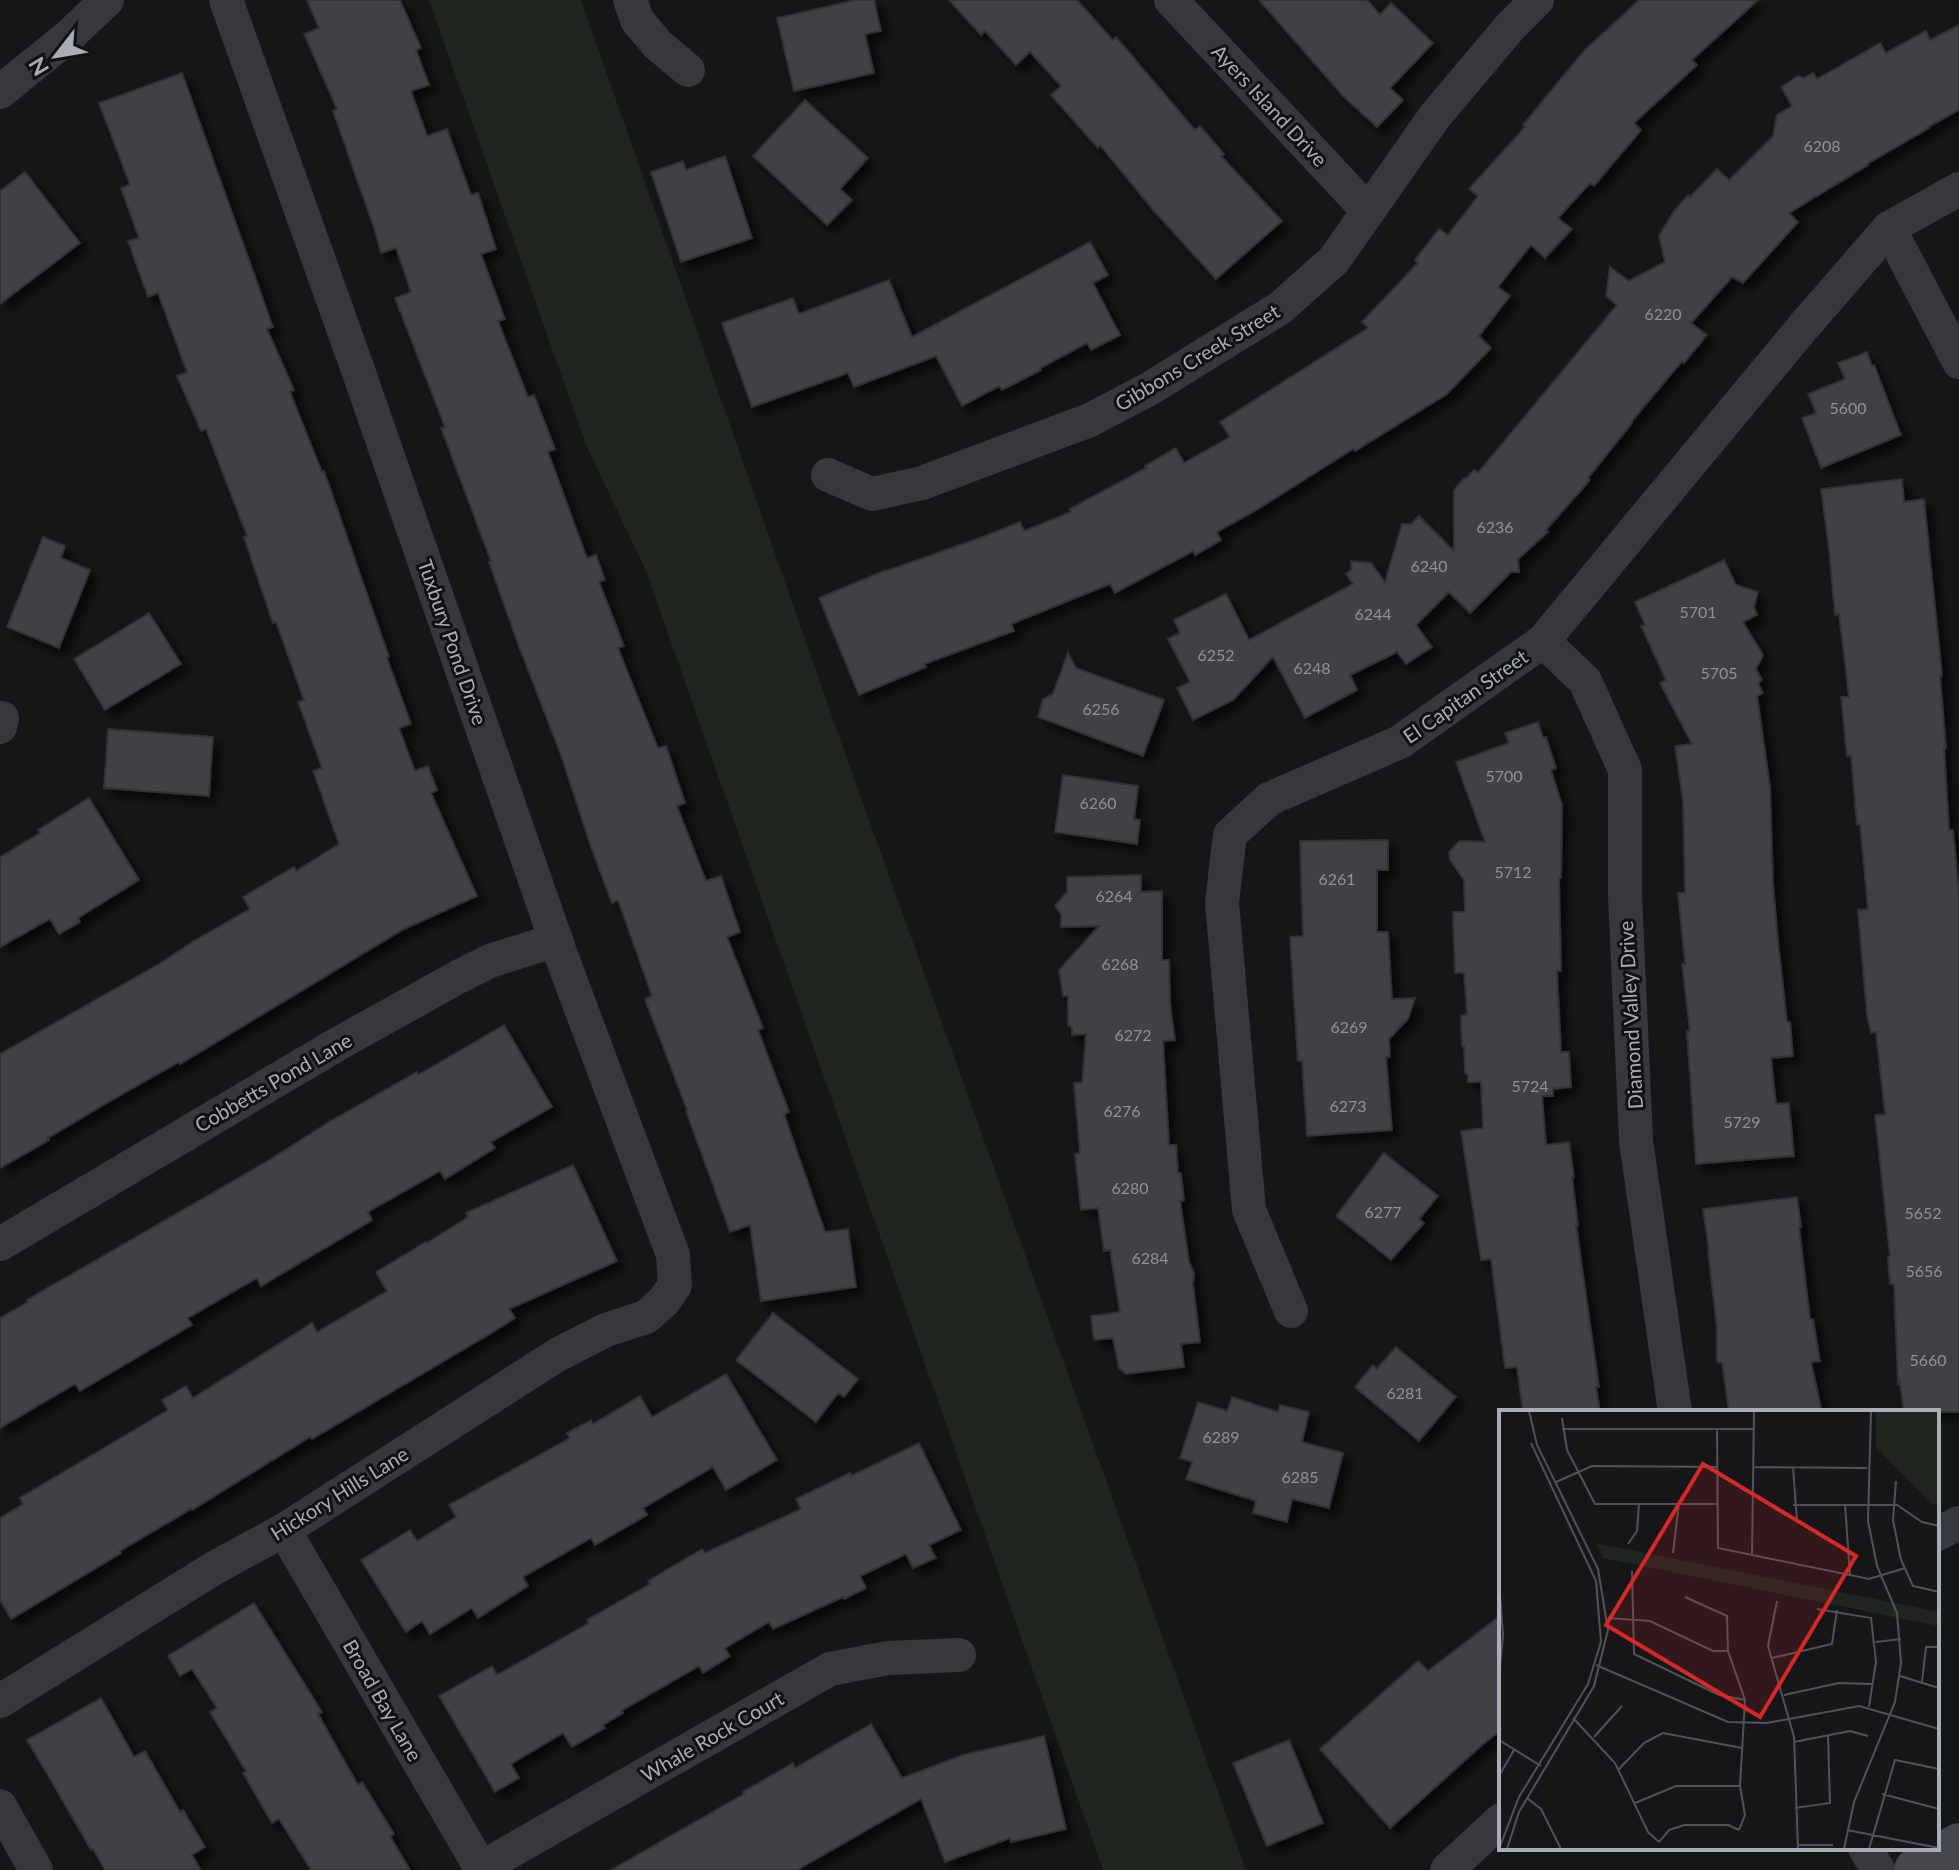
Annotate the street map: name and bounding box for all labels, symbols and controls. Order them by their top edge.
north arrow [16,16,96,96]
street label: Ayers Island Drive [1207,39,1333,171]
text: N [22,52,54,81]
house number: 6208 [1803,136,1841,155]
street label: Gibbons Creek Street [1111,298,1283,416]
house number: 6220 [1644,304,1682,323]
house number: 5600 [1829,398,1867,417]
house number: 6236 [1476,517,1514,536]
street label: Tuxbury Pond Drive [413,556,493,728]
house number: 6240 [1410,556,1448,575]
house number: 5701 [1679,602,1717,621]
house number: 6244 [1354,604,1392,623]
street label: El Capitan Street [1398,644,1532,748]
house number: 6252 [1197,645,1235,664]
house number: 6248 [1293,658,1331,677]
house number: 5705 [1700,663,1738,682]
house number: 6256 [1082,699,1120,718]
house number: 5700 [1485,766,1523,785]
house number: 6260 [1079,793,1117,812]
house number: 5712 [1494,862,1532,881]
house number: 6261 [1318,869,1356,888]
house number: 6264 [1095,886,1133,905]
street label: Diamond Valley Drive [1613,920,1647,1110]
house number: 6268 [1101,954,1139,973]
house number: 6269 [1330,1017,1368,1036]
house number: 6272 [1114,1025,1152,1044]
street label: Cobbetts Pond Lane [190,1027,356,1137]
house number: 5724 [1511,1076,1549,1095]
house number: 6273 [1329,1096,1367,1115]
house number: 6276 [1103,1101,1141,1120]
house number: 5729 [1723,1112,1761,1131]
house number: 6280 [1111,1178,1149,1197]
house number: 6277 [1364,1202,1402,1221]
house number: 5652 [1904,1203,1942,1222]
house number: 6284 [1131,1248,1169,1267]
house number: 5656 [1905,1261,1943,1280]
house number: 5660 [1909,1350,1947,1369]
house number: 6281 [1386,1383,1424,1402]
inset map [1499,1410,1939,1850]
house number: 6289 [1202,1427,1240,1446]
street label: Hickory Hills Lane [266,1441,412,1545]
house number: 6285 [1281,1467,1319,1486]
street label: Broad Bay Lane [338,1635,428,1765]
street label: Whale Rock Court [637,1686,787,1786]

